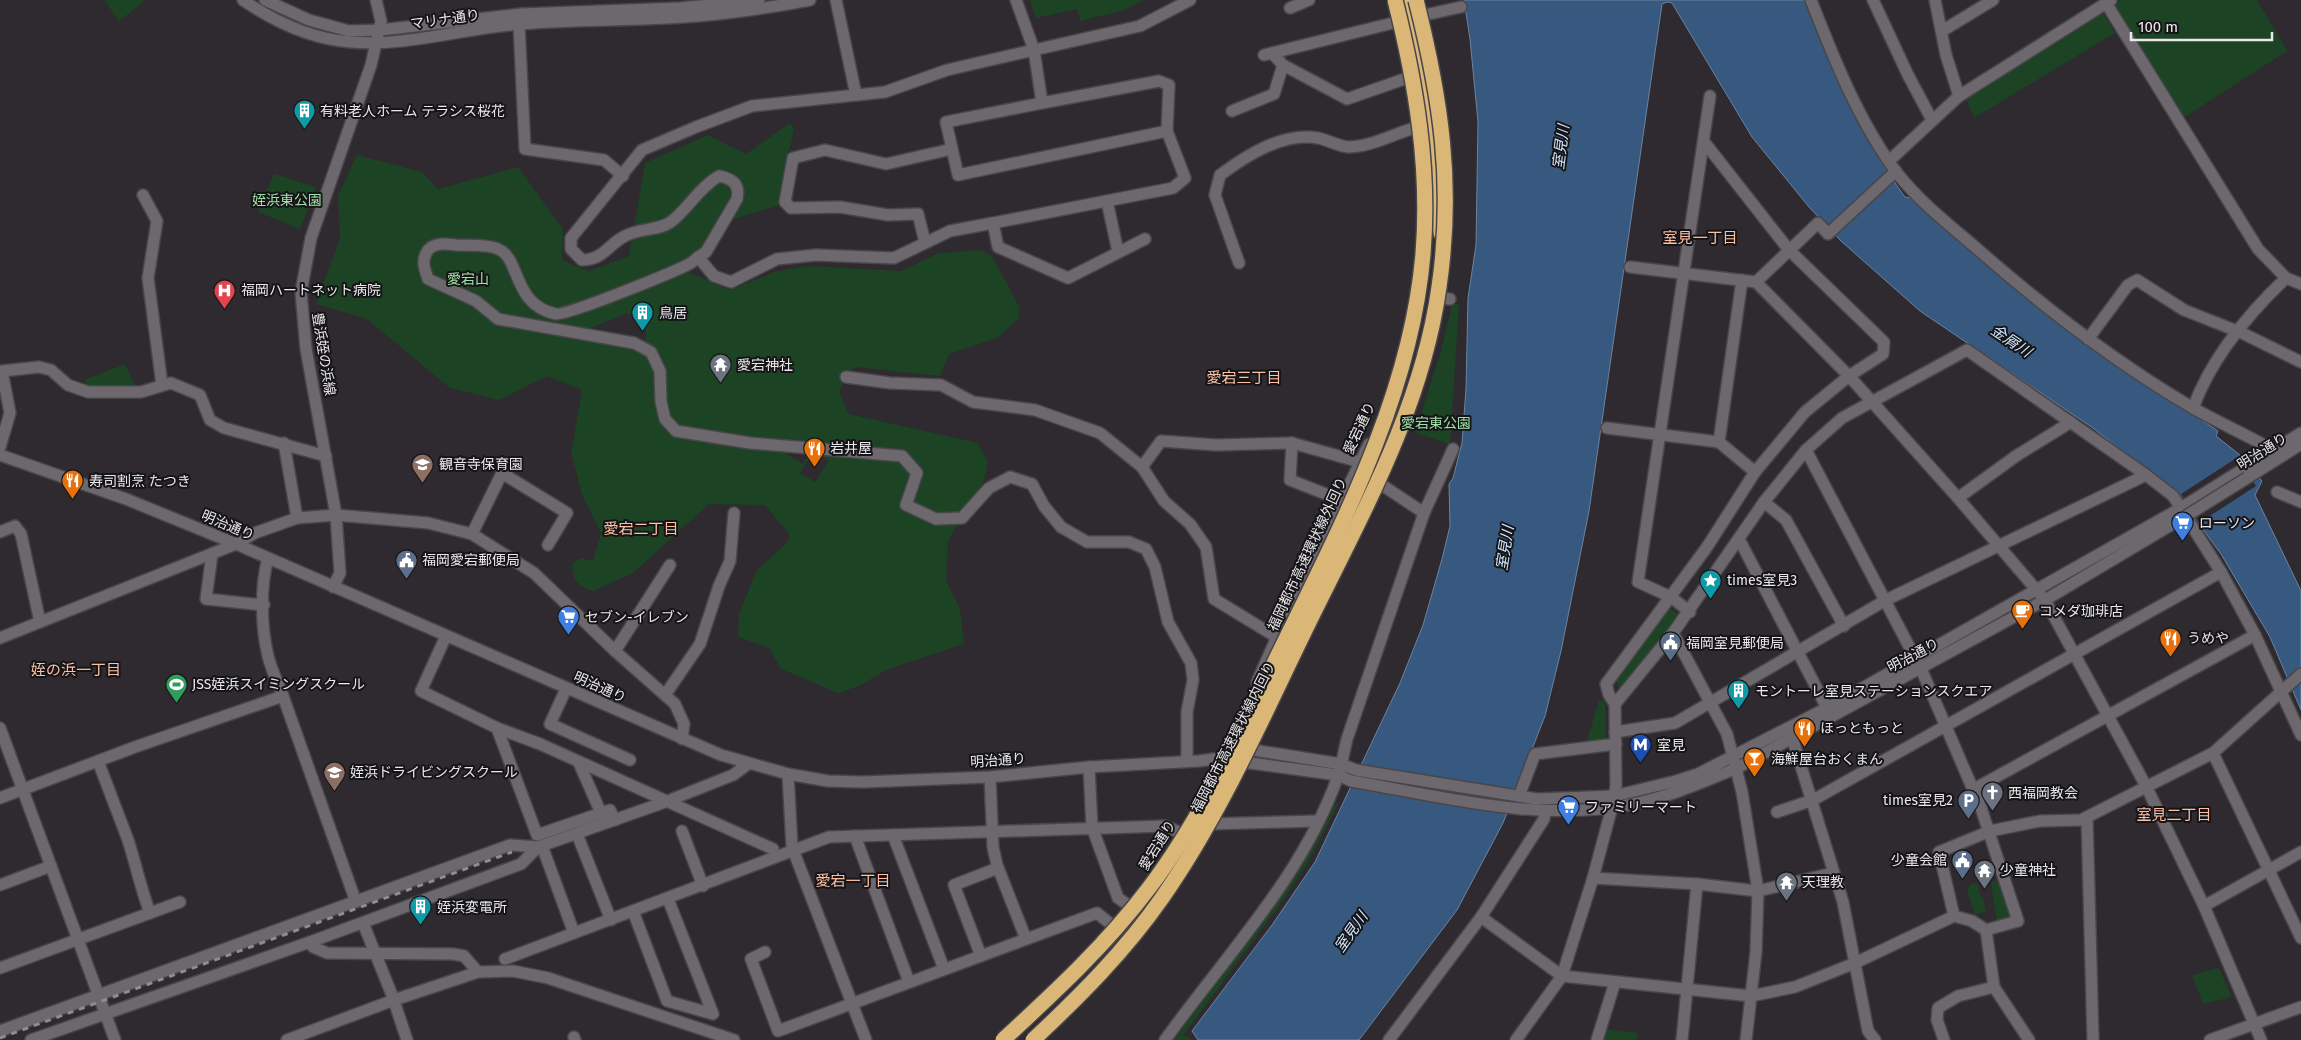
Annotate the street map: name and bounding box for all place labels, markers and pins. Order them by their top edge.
building icon: 有料老人ホーム テラシス桜花 [292,99,316,130]
place label: 有料老人ホーム テラシス桜花 [320,103,505,120]
hospital icon: 福岡ハートネット病院 [213,278,237,309]
place label: 福岡ハートネット病院 [241,282,381,299]
building icon: 鳥居 [631,301,655,332]
place label: 鳥居 [659,305,687,322]
temple icon: 愛宕神社 [709,353,733,384]
place label: 愛宕神社 [737,357,793,374]
restaurant icon: 岩井屋 [802,436,826,467]
place label: 岩井屋 [830,440,872,457]
school or university icon: 観音寺保育園 [411,452,435,483]
place label: 観音寺保育園 [439,456,523,473]
restaurant icon: 寿司割烹 たつき [61,469,85,500]
place label: 寿司割烹 たつき [89,473,191,490]
supermarket icon: ローソン [2171,511,2195,542]
place label: ローソン [2199,515,2255,532]
public building icon: 福岡愛宕郵便局 [394,548,418,579]
place label: 福岡愛宕郵便局 [422,552,520,569]
place icon: times室見3 [1699,568,1723,599]
place label: times室見3 [1727,572,1797,589]
cafe icon: コメダ珈琲店 [2011,599,2035,630]
place label: コメダ珈琲店 [2039,603,2123,620]
supermarket icon: セブン-イレブン [557,605,581,636]
place label: セブン-イレブン [585,609,689,626]
restaurant icon: うめや [2159,626,2183,657]
place label: うめや [2187,630,2229,647]
public building icon: 福岡室見郵便局 [1658,631,1682,662]
place label: 福岡室見郵便局 [1686,635,1784,652]
sports icon: JSS姪浜スイミングスクール [164,672,188,703]
place label: JSS姪浜スイミングスクール [192,676,365,693]
building icon: モントーレ室見ステーションスクエア [1727,679,1751,710]
place label: モントーレ室見ステーションスクエア [1755,683,1992,700]
restaurant icon: ほっともっと [1792,716,1816,747]
place label: ほっともっと [1820,720,1904,737]
metro station icon: 室見 [1629,733,1653,764]
place label: 室見 [1657,737,1685,754]
bar icon: 海鮮屋台おくまん [1743,747,1767,778]
place label: 海鮮屋台おくまん [1771,751,1883,768]
school or university icon: 姪浜ドライビングスクール [322,760,346,791]
place label: 姪浜ドライビングスクール [350,764,518,781]
church icon: 西福岡教会 [1980,781,2004,812]
place label: 西福岡教会 [2008,785,2078,802]
parking icon: times室見2 [1957,788,1981,819]
place label: times室見2 [1883,792,1953,809]
supermarket icon: ファミリーマート [1557,795,1581,826]
place label: ファミリーマート [1585,799,1697,816]
public building icon: 少童会館 [1951,848,1975,879]
place label: 少童会館 [1891,852,1947,869]
temple icon: 少童神社 [1972,858,1996,889]
place label: 少童神社 [2000,862,2056,879]
temple icon: 天理教 [1774,870,1798,901]
place label: 天理教 [1802,874,1844,891]
building icon: 姪浜変電所 [409,895,433,926]
place label: 姪浜変電所 [437,899,507,916]

